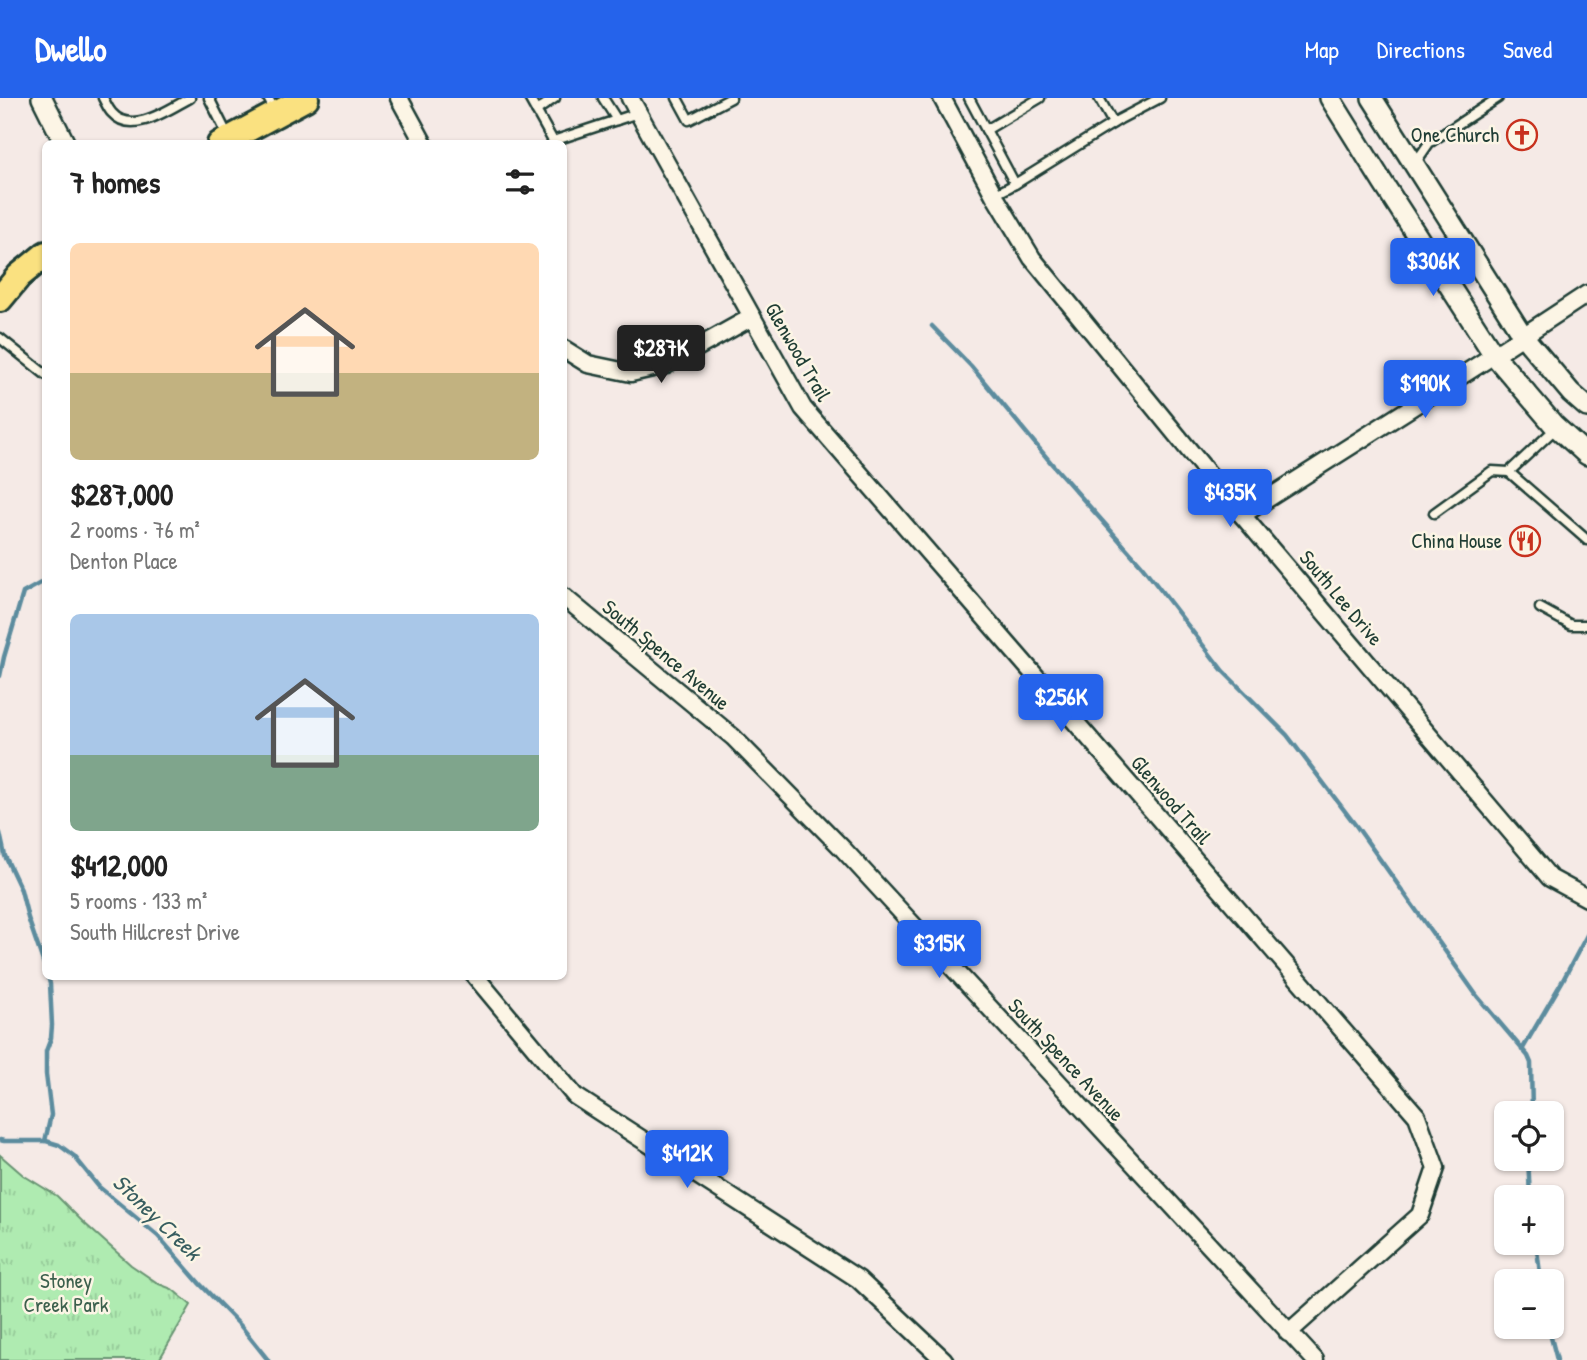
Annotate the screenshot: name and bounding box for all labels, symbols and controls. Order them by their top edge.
text: Dwello [35,27,107,71]
text: Map [1305,33,1339,65]
text: Directions [1377,33,1465,65]
text: Saved [1503,33,1552,65]
church icon: One Church [1505,118,1539,152]
place label: One Church [1411,120,1499,149]
text: 7 homes [70,162,160,202]
icon: filters [501,163,539,201]
pin: $306K [1384,238,1482,298]
text: $306K [1406,245,1460,276]
icon: home [242,289,368,415]
street label: Glenwood Trail [758,297,839,407]
pin: $287K [612,326,710,385]
text: $287K [633,332,689,363]
pin: $190K [1376,360,1474,420]
text: $190K [1400,367,1450,398]
pin: $435K [1181,470,1279,529]
text: $287,000 [70,474,173,514]
text: $435K [1204,476,1256,507]
text: 2 rooms · 76 m² [70,514,200,545]
restaurant icon: China House [1508,524,1542,558]
place label: China House [1411,526,1502,555]
street label: South Lee Drive [1293,544,1390,652]
text: Denton Place [70,545,178,576]
street label: South Spence Avenue [596,593,736,717]
icon: home [242,660,368,786]
pin: $256K [1012,674,1110,734]
text: $256K [1034,681,1088,712]
street label: Glenwood Trail [1124,749,1219,851]
text: $412,000 [70,845,168,885]
text: 5 rooms · 133 m² [70,885,207,916]
text: South Hillcrest Drive [70,916,240,947]
pin: $315K [890,920,988,980]
text: $315K [913,927,965,958]
street label: South Spence Avenue [1002,992,1131,1127]
map controls [1494,1101,1564,1339]
button: locate [1494,1101,1564,1171]
pin: $412K [638,1130,736,1190]
text: $412K [661,1137,713,1168]
water label: Stoney Creek [106,1167,210,1269]
button: + [1494,1185,1564,1255]
park label: Stoney Creek Park [24,1266,109,1319]
button: − [1494,1269,1564,1339]

